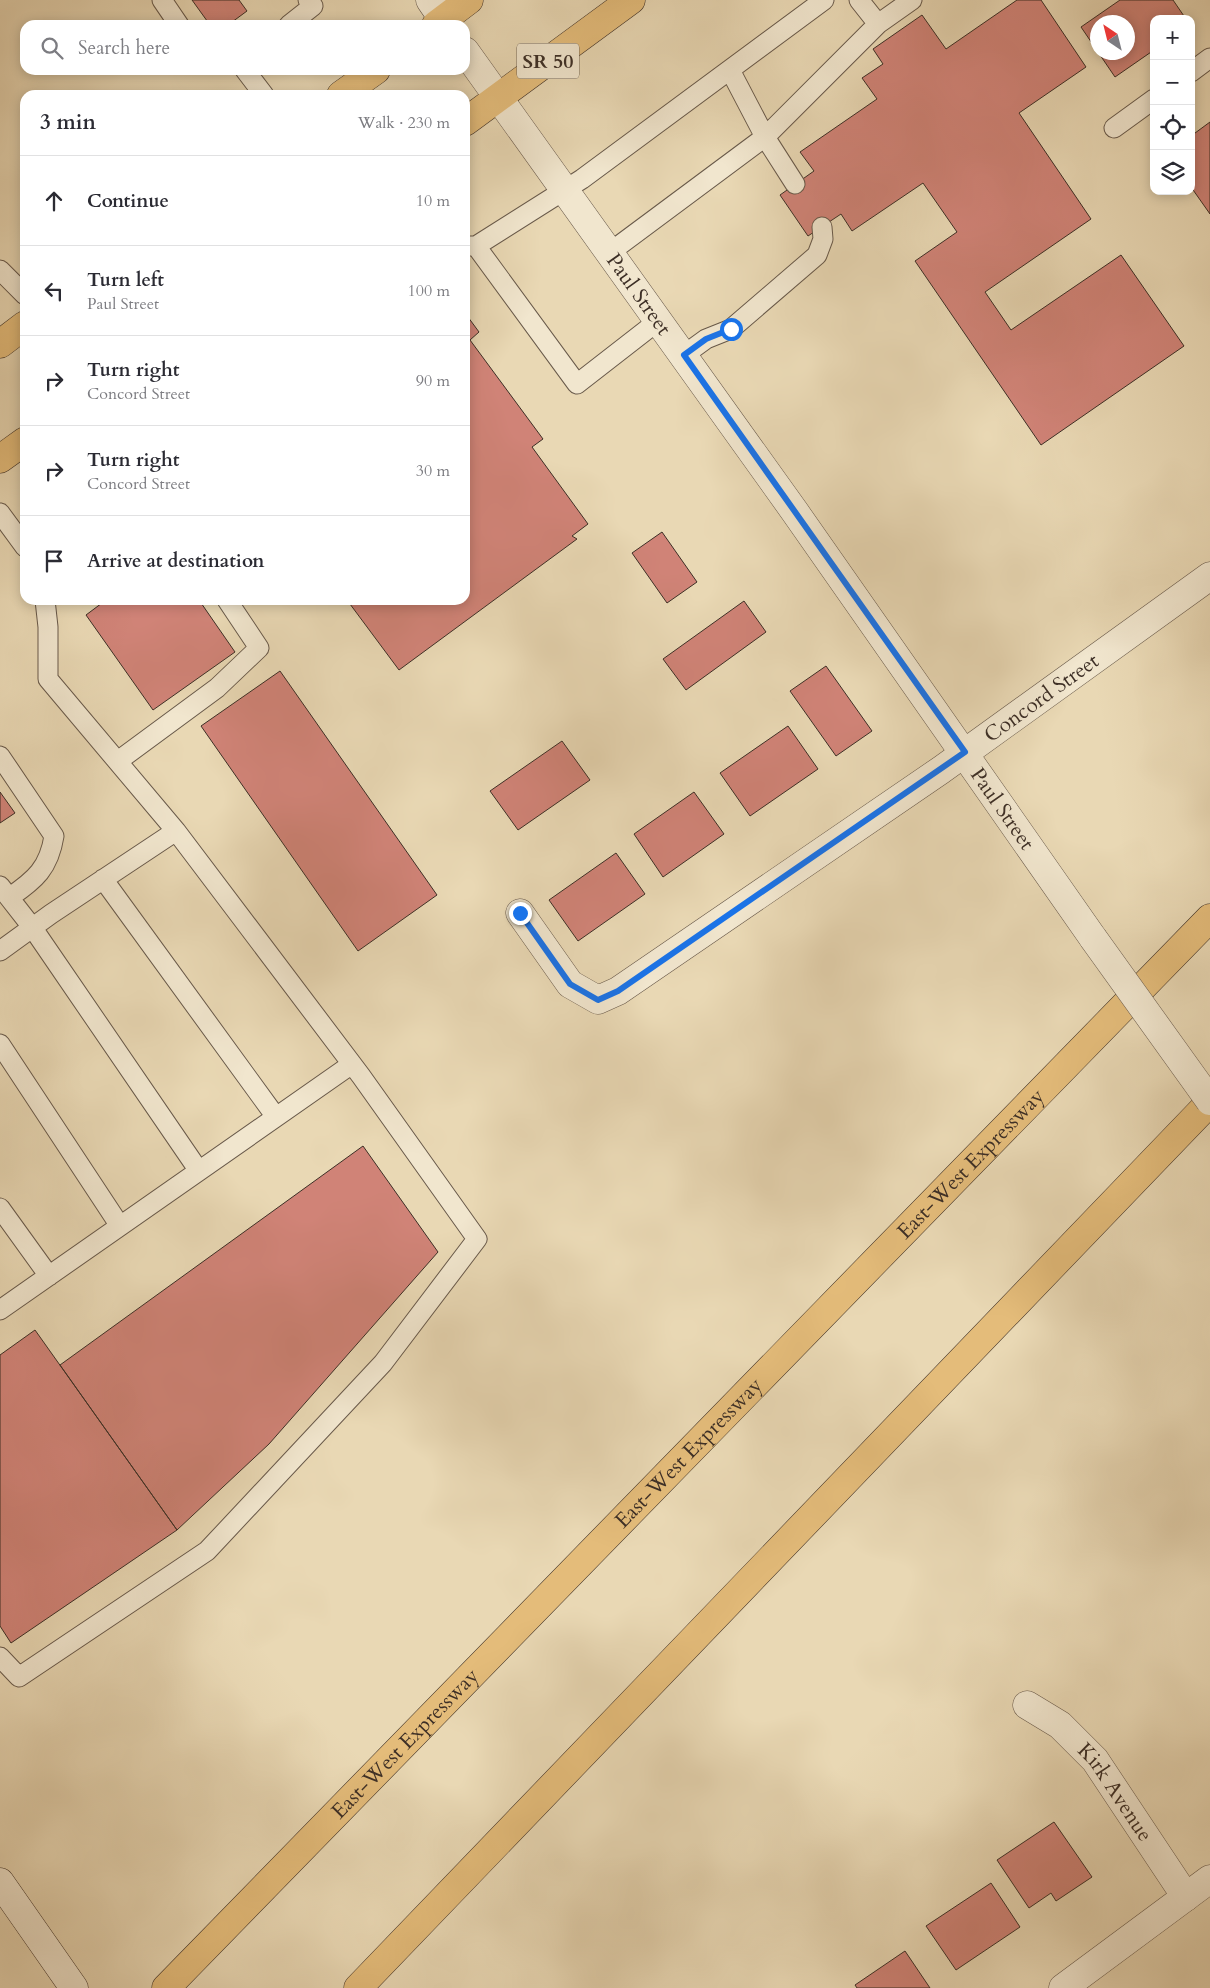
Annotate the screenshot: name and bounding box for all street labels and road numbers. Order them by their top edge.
road number: SR 50 [517,44,579,78]
street label: Paul Street [599,248,678,342]
street label: Concord Street [978,647,1105,749]
street label: Paul Street [963,762,1041,856]
street label: East-West Expressway [891,1082,1051,1246]
street label: East-West Expressway [608,1371,769,1535]
street label: East-West Expressway [325,1662,485,1825]
street label: Kirk Avenue [1071,1737,1159,1847]

